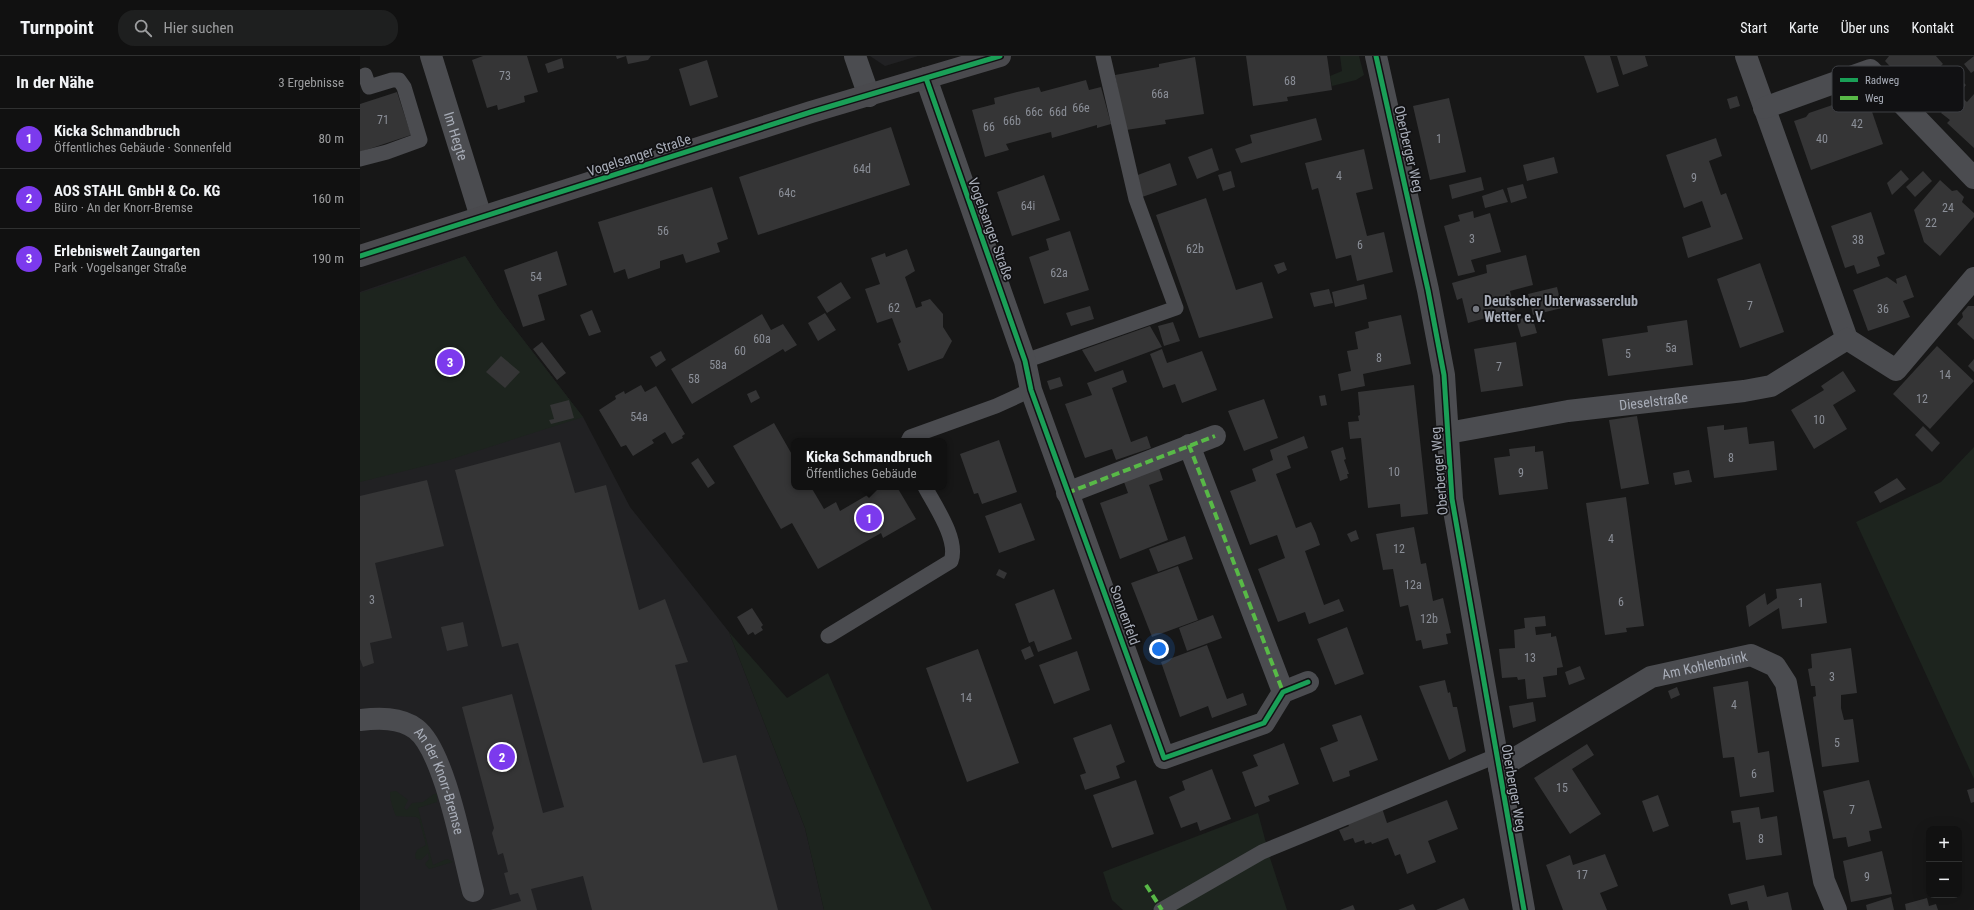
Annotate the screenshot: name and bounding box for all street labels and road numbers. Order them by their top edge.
street label: Oberberger Weg [1391,104,1427,194]
street label: Im Hegte [441,110,471,163]
street label: Vogelsanger Straße [585,131,693,179]
street label: Vogelsanger Straße [965,176,1017,283]
street label: Dieselstraße [1618,389,1689,413]
street label: Oberberger Weg [1427,426,1451,516]
street label: Sonnenfeld [1107,583,1143,647]
street label: Am Kohlenbrink [1660,648,1750,682]
street label: An der Knorr-Bremse [411,724,467,836]
street label: Oberberger Weg [1498,743,1530,833]

